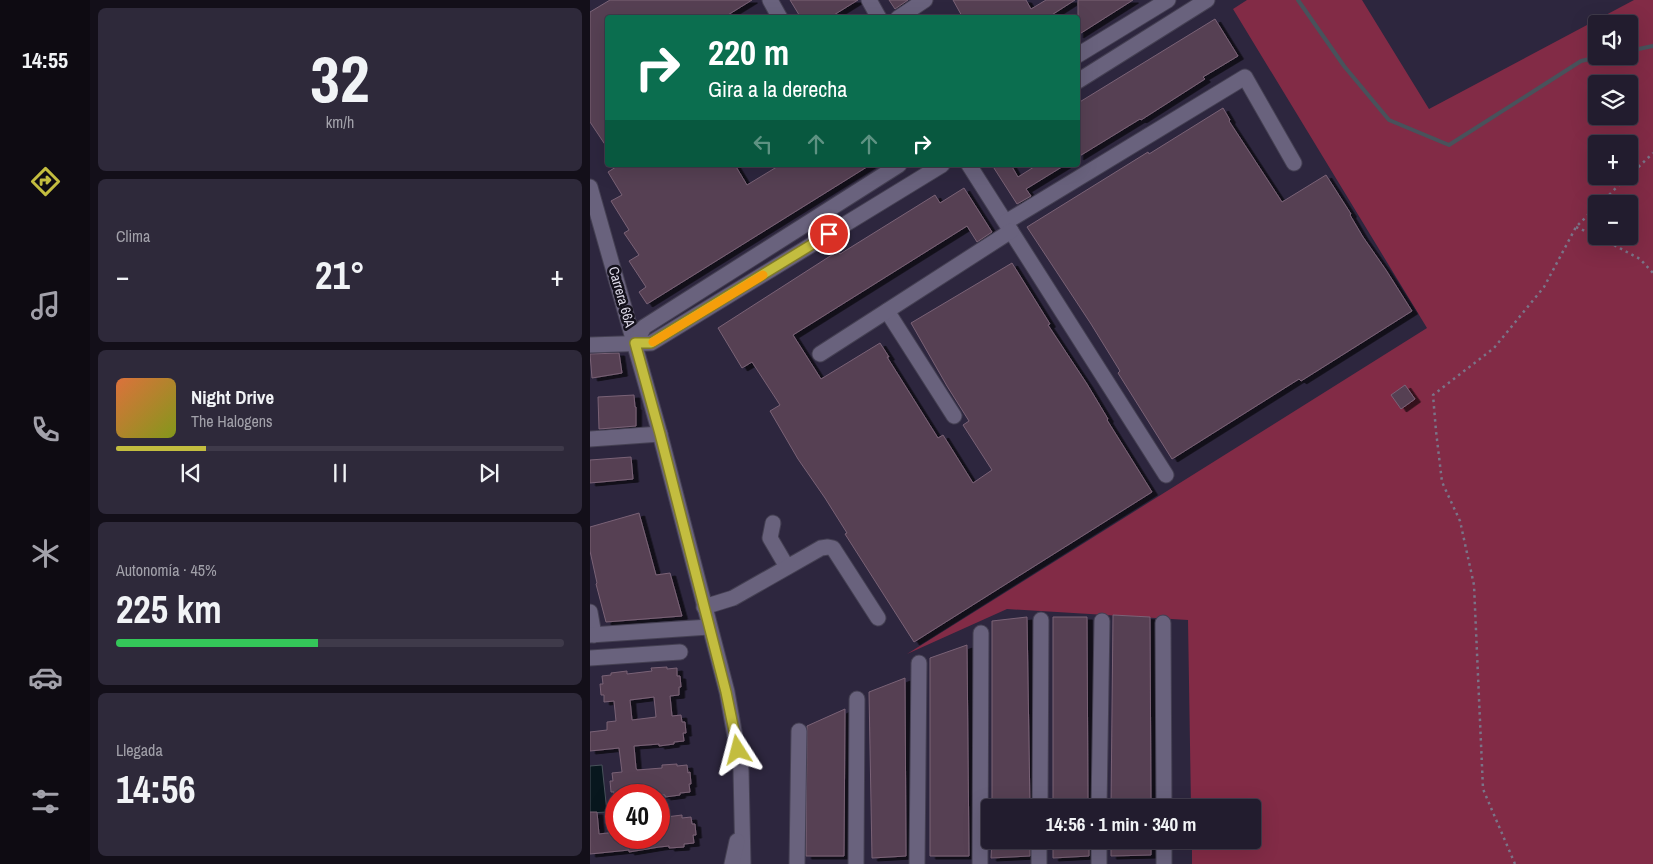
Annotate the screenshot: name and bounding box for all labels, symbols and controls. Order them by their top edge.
map controls [1588,15,1638,245]
button: sound [1588,15,1638,65]
text: 220 m [708,29,789,76]
text: 32 [310,35,370,122]
icon: right [625,35,690,100]
text: 14:55 [22,45,68,75]
text: Gira a la derecha [708,74,847,104]
button: layers [1588,75,1638,125]
text: km/h [326,111,354,133]
icon: left [749,130,777,158]
icon: ahead [802,130,830,158]
icon: ahead [855,130,883,158]
icon: right [908,130,936,158]
button: + [1588,135,1638,185]
icon: directions [28,164,63,199]
button: − [1588,195,1638,245]
pin [808,213,850,255]
icon: arrive [815,220,843,248]
text: Clima [116,225,150,247]
text: 21° [315,250,365,301]
text: − [116,257,129,295]
text: + [551,257,564,295]
street label: Carrera 66A [605,264,639,330]
icon: music [28,288,63,323]
text: Night Drive [191,384,274,410]
text: The Halogens [191,410,273,432]
icon: phone [28,412,63,447]
icon: previous [177,459,205,487]
icon: pause [326,459,354,487]
icon: next [475,459,503,487]
icon: climate [28,536,63,571]
text: Autonomía · 45% [116,559,217,581]
text: 225 km [116,584,222,635]
icon: car [28,660,63,695]
position arrow [711,723,763,775]
text: Llegada [116,739,163,761]
text: 14:56 [116,764,196,815]
icon: filters [28,784,63,819]
speed limit sign: 40 [605,784,670,849]
text: 14:56 · 1 min · 340 m [1046,811,1196,837]

